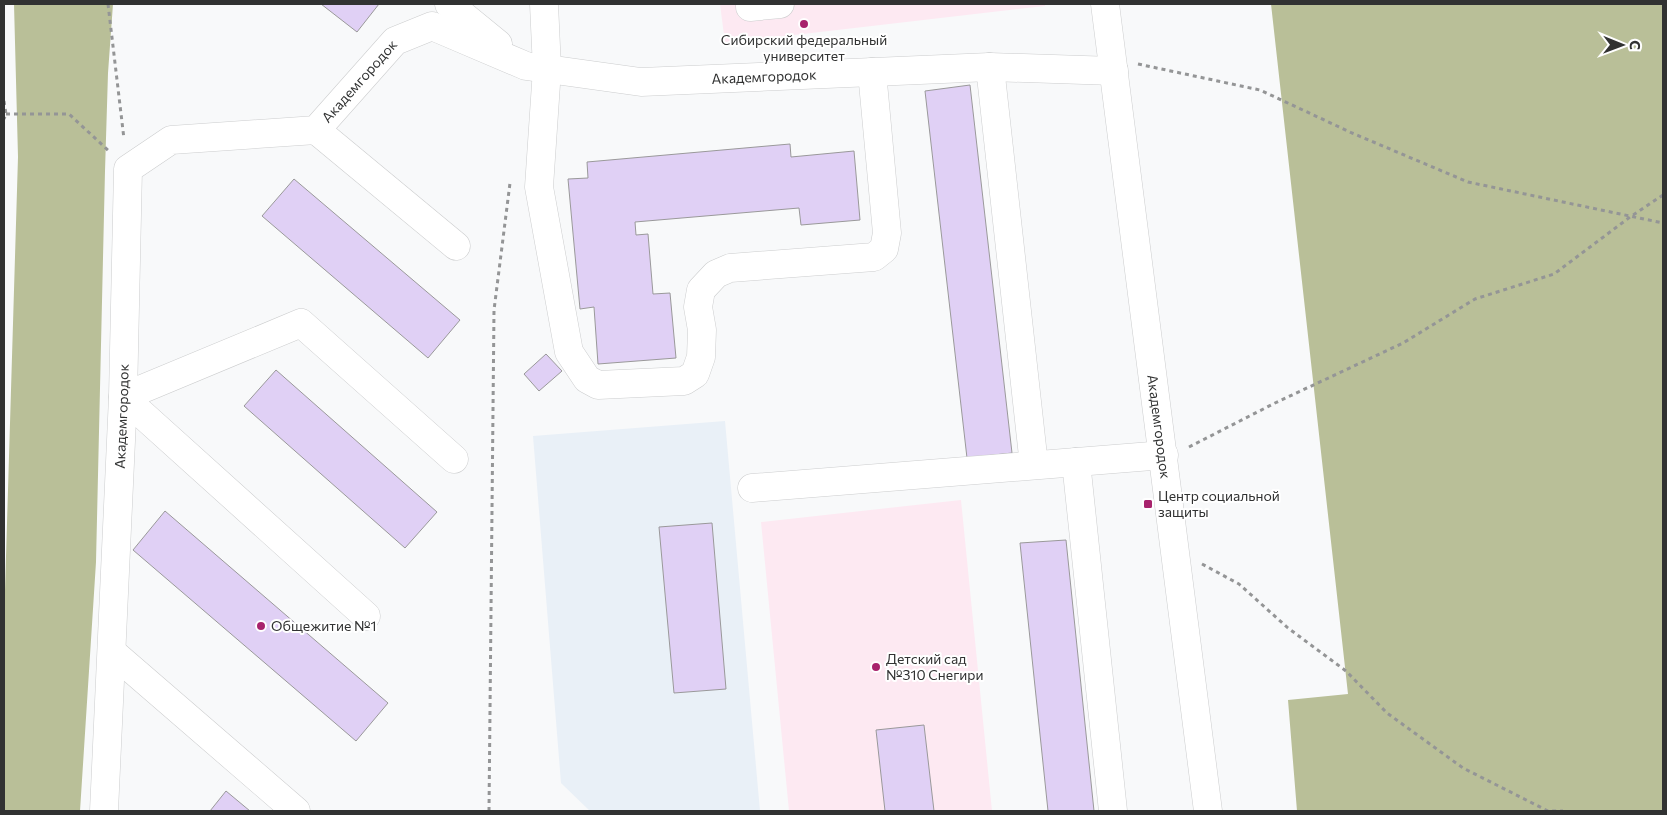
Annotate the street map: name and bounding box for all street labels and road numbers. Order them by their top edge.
street label: Академгородок [318,36,400,126]
street label: Академгородок [711,65,817,87]
street label: Академгородок [111,363,132,469]
street label: Академгородок [1144,373,1175,480]

